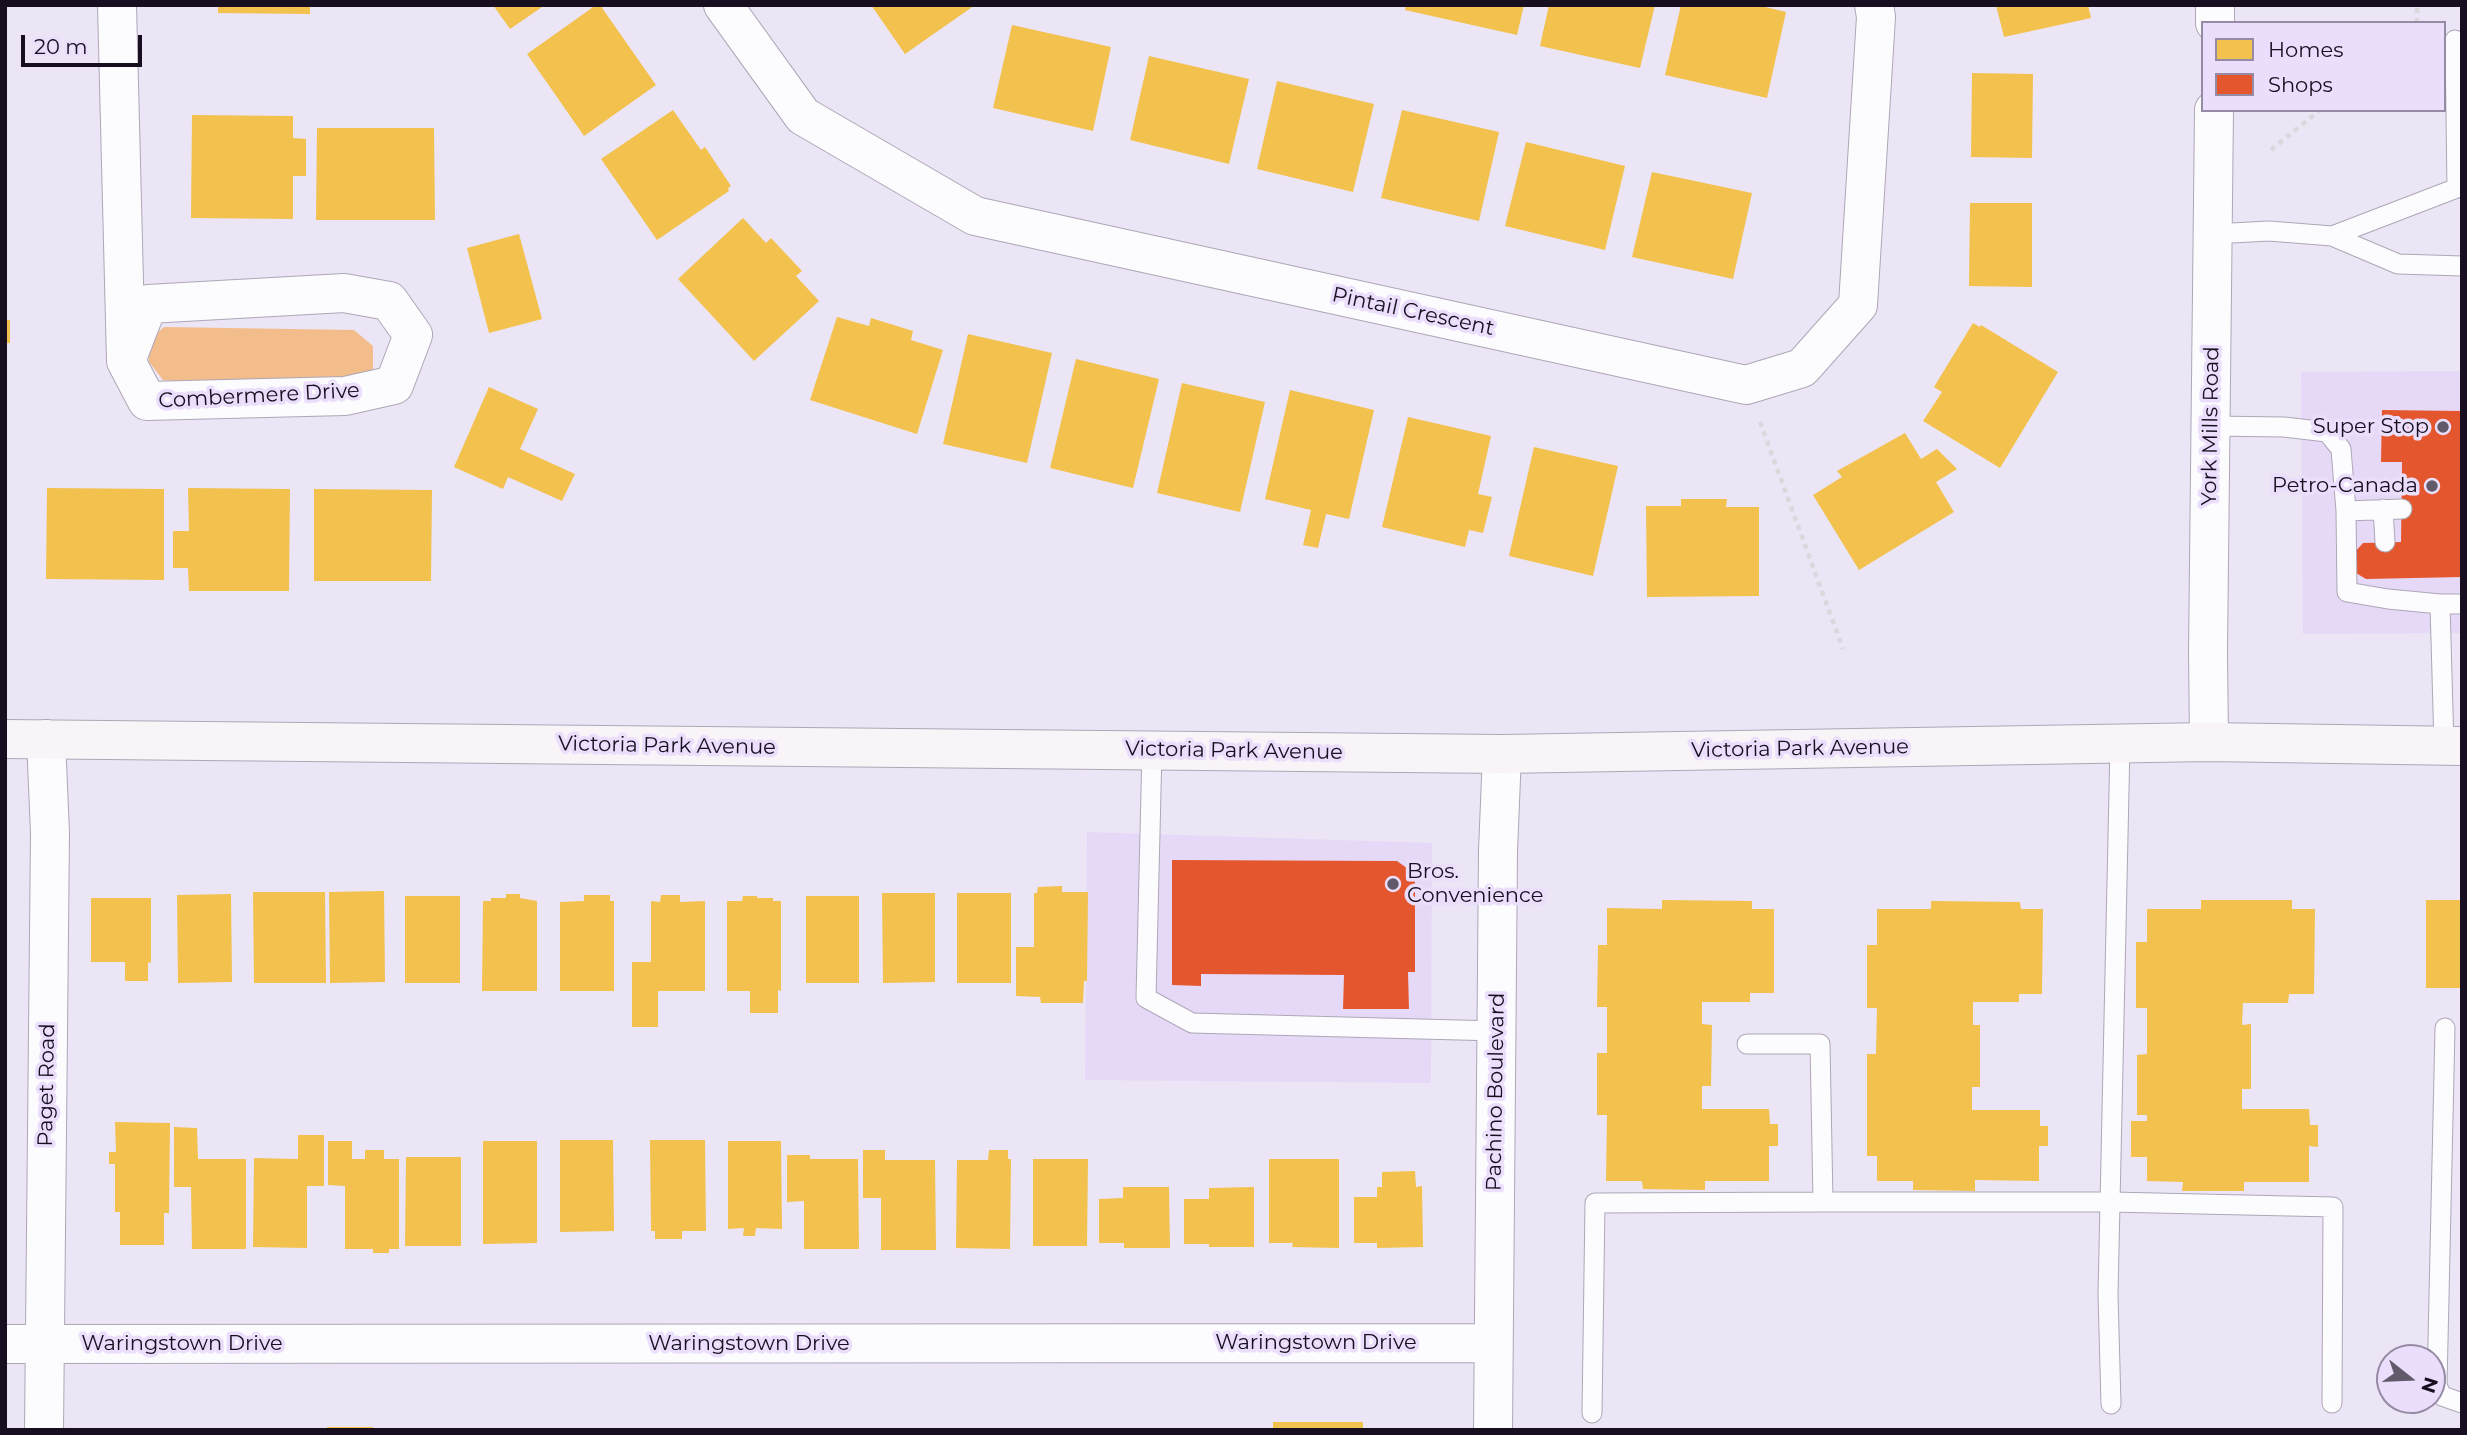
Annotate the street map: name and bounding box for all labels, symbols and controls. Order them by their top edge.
scale bar [24,21,145,65]
legend [2201,21,2446,112]
text: 20 m [34,34,88,59]
text: Homes [2268,37,2343,62]
text: Shops [2268,72,2333,97]
street label: Pintail Crescent [1330,282,1496,342]
street label: York Mills Road [2197,346,2225,506]
street label: Combermere Drive [158,378,360,414]
place label: Super Stop [2313,414,2429,440]
marker: Super Stop [2435,419,2451,435]
place label: Petro-Canada [2272,473,2418,499]
marker: Petro-Canada [2424,478,2440,494]
street label: Victoria Park Avenue [558,732,776,760]
street label: Victoria Park Avenue [1691,735,1909,763]
street label: Victoria Park Avenue [1125,737,1343,765]
place label: Bros. Convenience [1407,859,1543,909]
marker: Bros. Convenience [1385,876,1401,892]
street label: Pachino Boulevard [1482,993,1510,1191]
street label: Paget Road [33,1023,61,1147]
street label: Waringstown Drive [1215,1330,1417,1356]
street label: Waringstown Drive [81,1331,283,1357]
street label: Waringstown Drive [648,1331,850,1357]
north arrow [2376,1344,2446,1414]
text: N [2416,1374,2443,1396]

